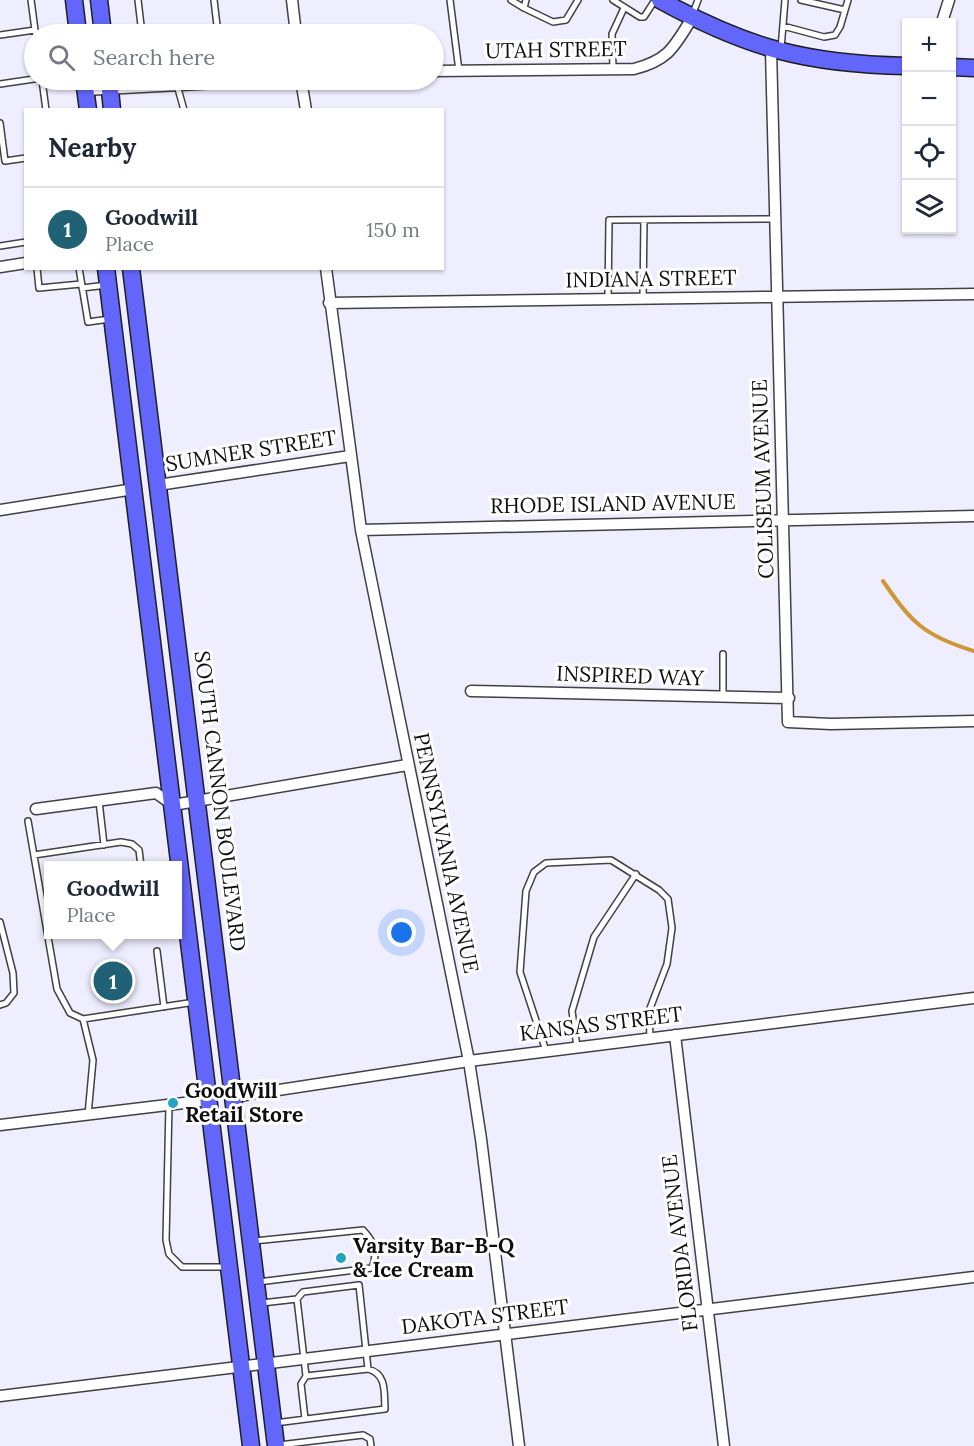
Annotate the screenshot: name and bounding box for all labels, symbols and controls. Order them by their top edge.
map controls [902,18,956,234]
button: + [902,18,956,72]
search box [24,24,444,90]
street label: UTAH STREET [485,35,627,64]
icon: search [45,41,78,74]
text: Search here [93,43,215,71]
button: − [902,72,956,126]
button: locate [902,126,956,180]
text: Nearby [48,131,136,164]
button: layers [902,180,956,234]
text: Goodwill [105,203,198,231]
text: 1 [63,217,72,242]
text: 150 m [366,217,420,242]
text: Place [105,231,154,256]
street label: INDIANA STREET [565,264,737,293]
street label: COLISEUM AVENUE [746,379,779,579]
street label: SUMNER STREET [163,424,338,477]
street label: RHODE ISLAND AVENUE [490,488,736,519]
street label: SOUTH CANNON BOULEVARD [189,649,252,953]
street label: INSPIRED WAY [556,659,705,692]
street label: PENNSYLVANIA AVENUE [408,730,485,976]
popup [44,861,182,939]
text: Goodwill [66,874,160,902]
text: Place [66,902,116,927]
your location [387,918,416,947]
pin: 1 [94,958,132,1004]
street label: KANSAS STREET [518,1000,684,1047]
place label: GoodWill Retail Store [185,1077,303,1128]
marker: GoodWill Retail Store [166,1096,180,1110]
street label: FLORIDA AVENUE [655,1153,704,1333]
place label: Varsity Bar-B-Q & Ice Cream [353,1232,515,1283]
marker: Varsity Bar-B-Q & Ice Cream [334,1251,348,1265]
street label: DAKOTA STREET [400,1293,570,1340]

